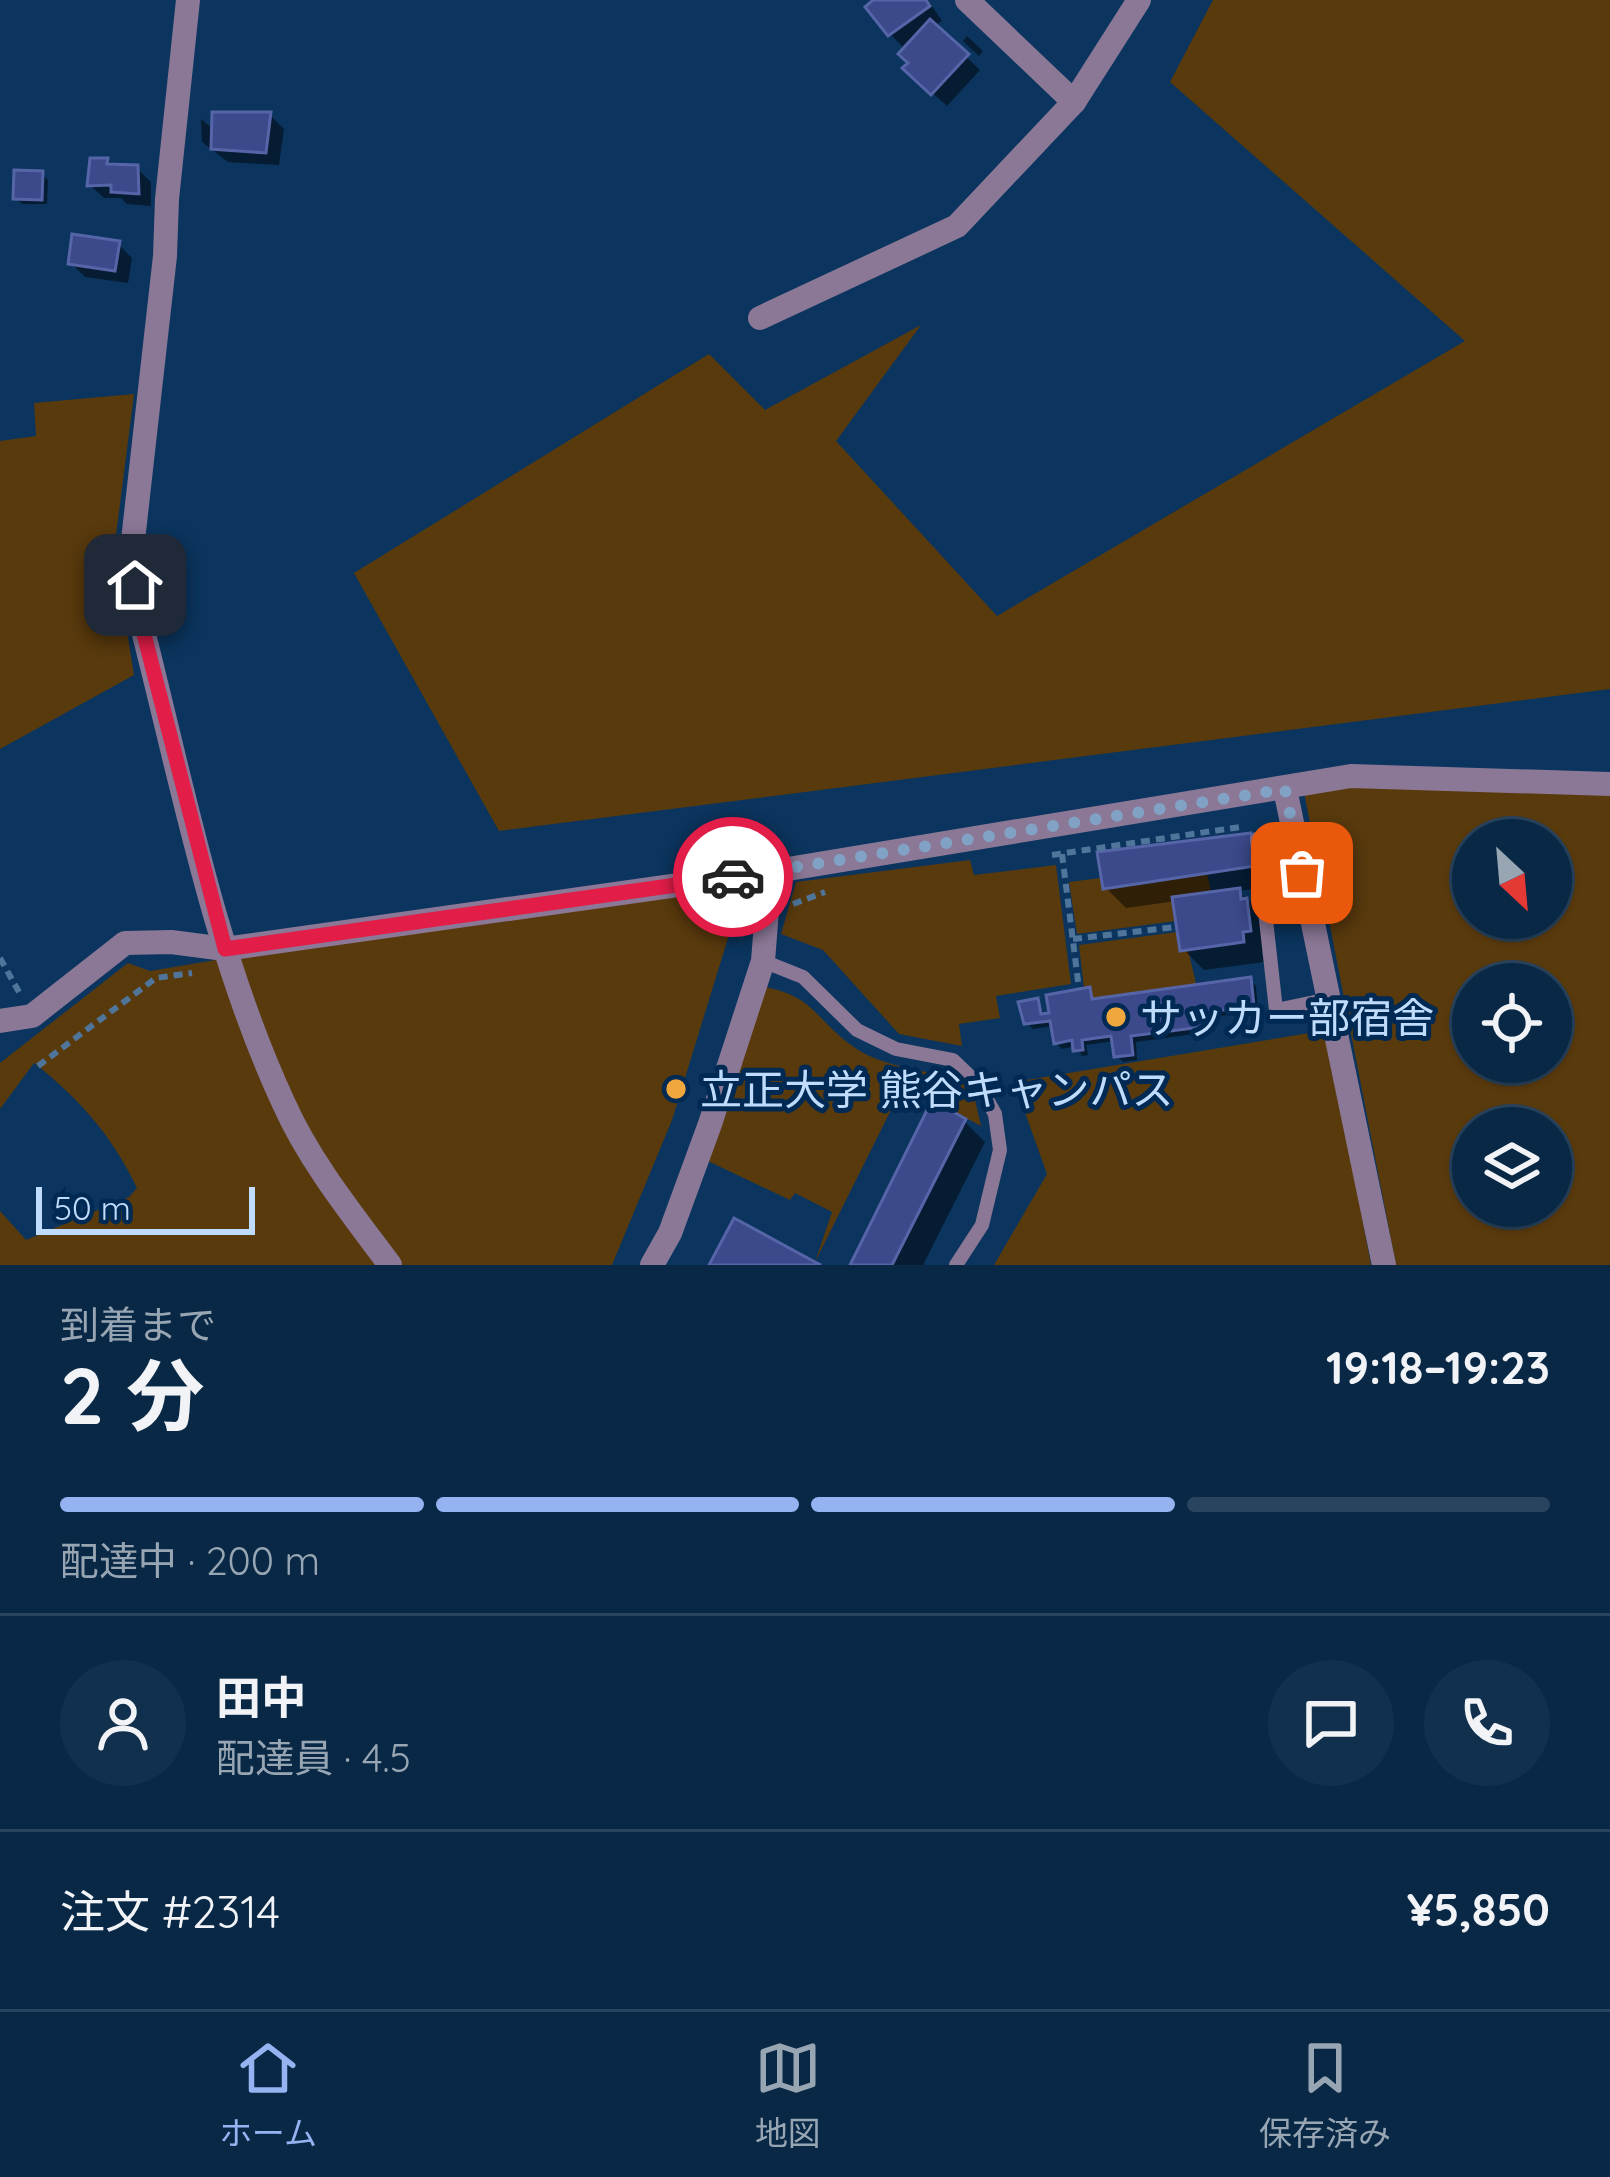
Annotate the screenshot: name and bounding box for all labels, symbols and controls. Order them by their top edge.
pin [84,534,186,636]
icon: home [102,552,168,618]
courier [673,817,793,937]
north arrow [1452,819,1572,939]
map controls [1452,819,1572,1227]
pin [1251,822,1353,924]
icon: bag [1269,840,1335,906]
icon: car [700,844,766,910]
button: locate [1452,963,1572,1083]
place label: サッカー部宿舎 [1140,991,1434,1044]
marker: サッカー部宿舎 [1103,1004,1129,1030]
place label: 立正大学 熊谷キャンパス [700,1063,1173,1116]
marker: 立正大学 熊谷キャンパス [663,1076,689,1102]
button: layers [1452,1107,1572,1227]
scale bar [36,1181,255,1234]
text: 50 m [54,1187,131,1228]
text: 到着まで [60,1300,216,1349]
text: 19:18–19:23 [1326,1339,1550,1395]
text: 2 分 [60,1346,204,1444]
text: 配達中 · 200 m [60,1536,320,1585]
button: person [60,1660,186,1786]
button: chat [1268,1660,1394,1786]
button: phone [1424,1660,1550,1786]
text: 田中 [216,1669,306,1725]
text: 配達員 · 4.5 [216,1733,411,1782]
text: ¥5,850 [1407,1881,1550,1937]
text: 注文 #2314 [60,1883,280,1939]
tab: ホーム [219,2035,317,2155]
tab: 地図 [755,2035,821,2155]
tab: 保存済み [1259,2035,1391,2155]

